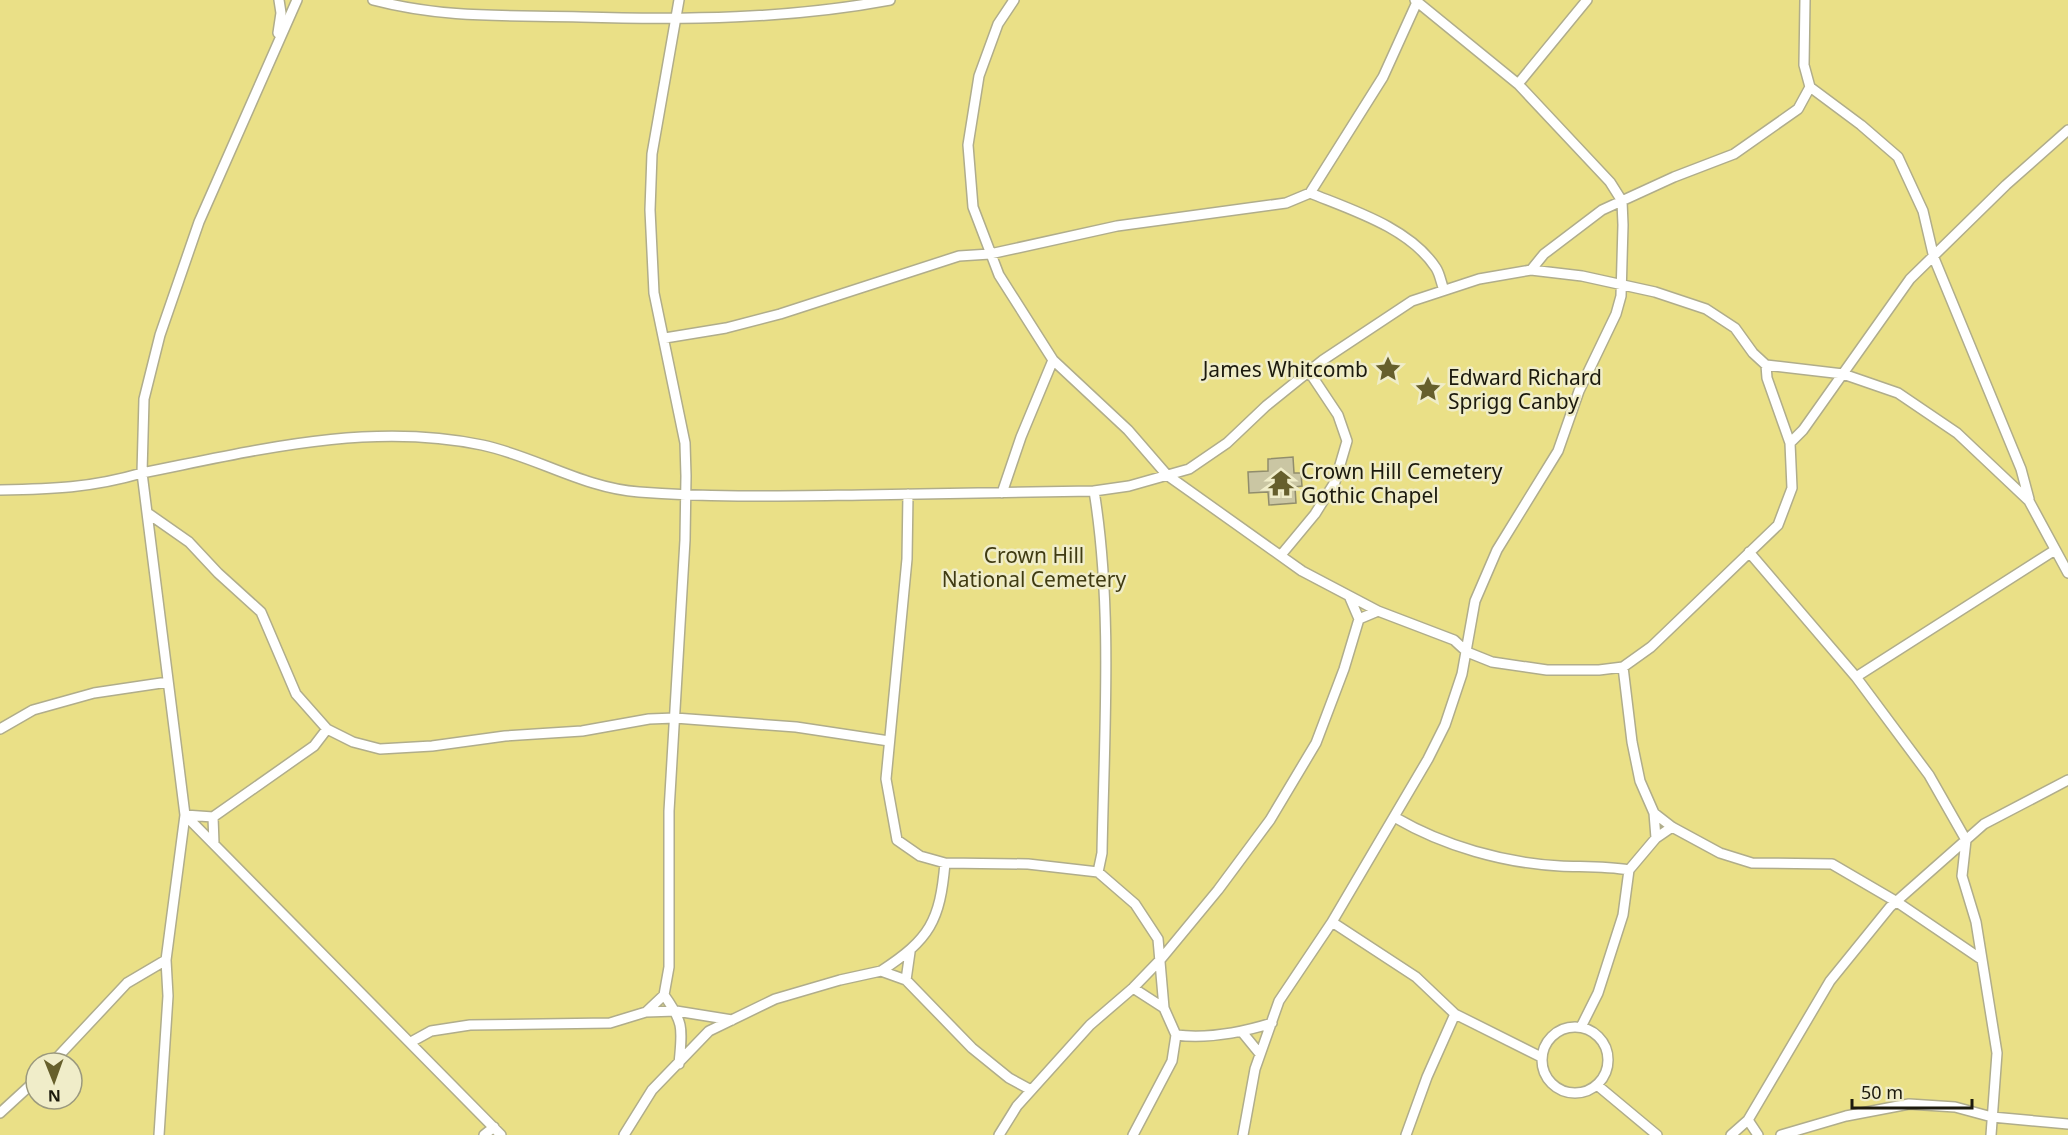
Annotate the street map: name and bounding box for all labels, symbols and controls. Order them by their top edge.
place icon: James Whitcomb [1373,354,1403,384]
place label: James Whitcomb [1201,355,1368,383]
place label: Edward Richard Sprigg Canby [1448,363,1602,415]
place icon: Edward Richard Sprigg Canby [1413,374,1443,404]
place label: Crown Hill Cemetery Gothic Chapel [1301,457,1503,509]
temple icon: Crown Hill Cemetery Gothic Chapel [1266,468,1296,498]
park label: Crown Hill National Cemetery [942,541,1127,593]
north arrow [24,1051,84,1111]
scale bar [1852,1072,1972,1110]
text: 50 m [1861,1080,1903,1104]
text: N [48,1085,61,1107]

